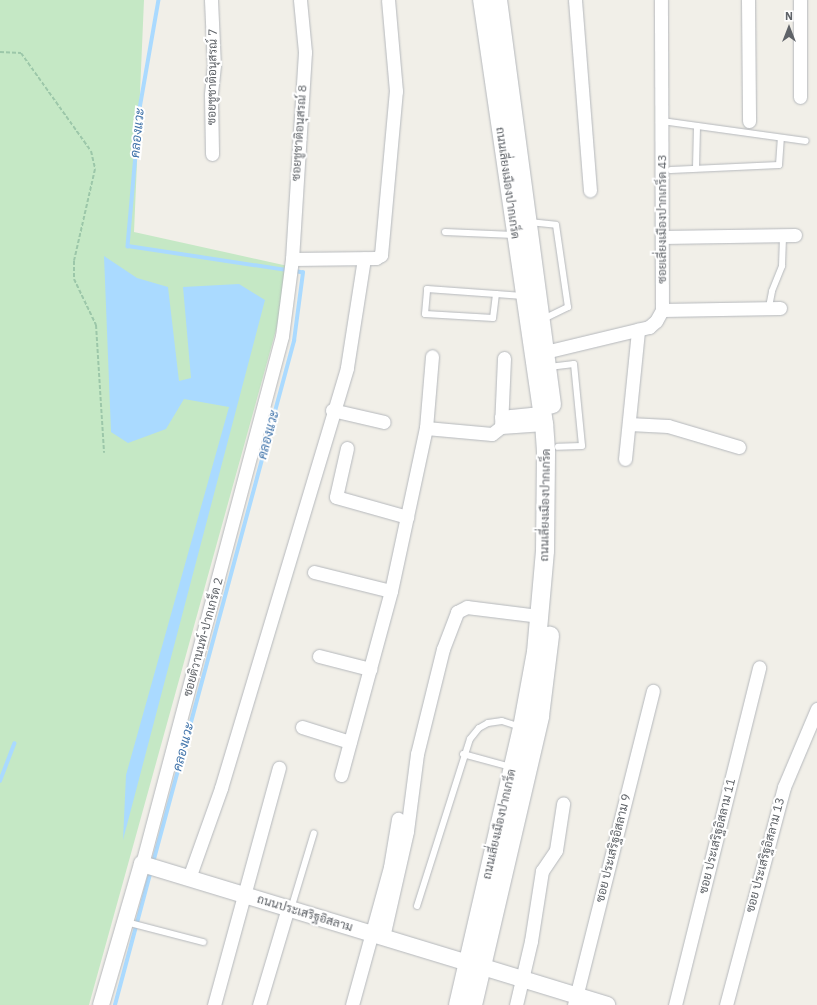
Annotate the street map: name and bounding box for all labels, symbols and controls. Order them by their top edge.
north arrow [769,8,809,48]
text: N [785,9,793,23]
street label: ซอยชูชาติอนุสรณ์ 7 [204,29,220,125]
street label: ซอยชูชาติอนุสรณ์ 8 [288,84,310,182]
water label: คลองแวะ [128,107,148,159]
street label: ถนนเลี่ยงเมืองปากเกร็ด [493,126,523,240]
street label: ซอยเลี่ยงเมืองปากเกร็ด 43 [655,154,669,284]
water label: คลองแวะ [255,409,283,461]
street label: ถนนเลี่ยงเมืองปากเกร็ด [537,448,553,562]
street label: ซอยติวานนท์-ปากเกร็ด 2 [180,576,226,698]
water label: คลองแวะ [170,721,198,773]
street label: ถนนเลี่ยงเมืองปากเกร็ด [479,767,519,881]
street label: ซอย ประเสริฐอิสลาม 11 [696,777,738,895]
street label: ซอย ประเสริฐอิสลาม 9 [593,792,633,904]
street label: ซอย ประเสริฐอิสลาม 13 [743,796,787,914]
street label: ถนนประเสริฐอิสลาม [255,892,355,934]

